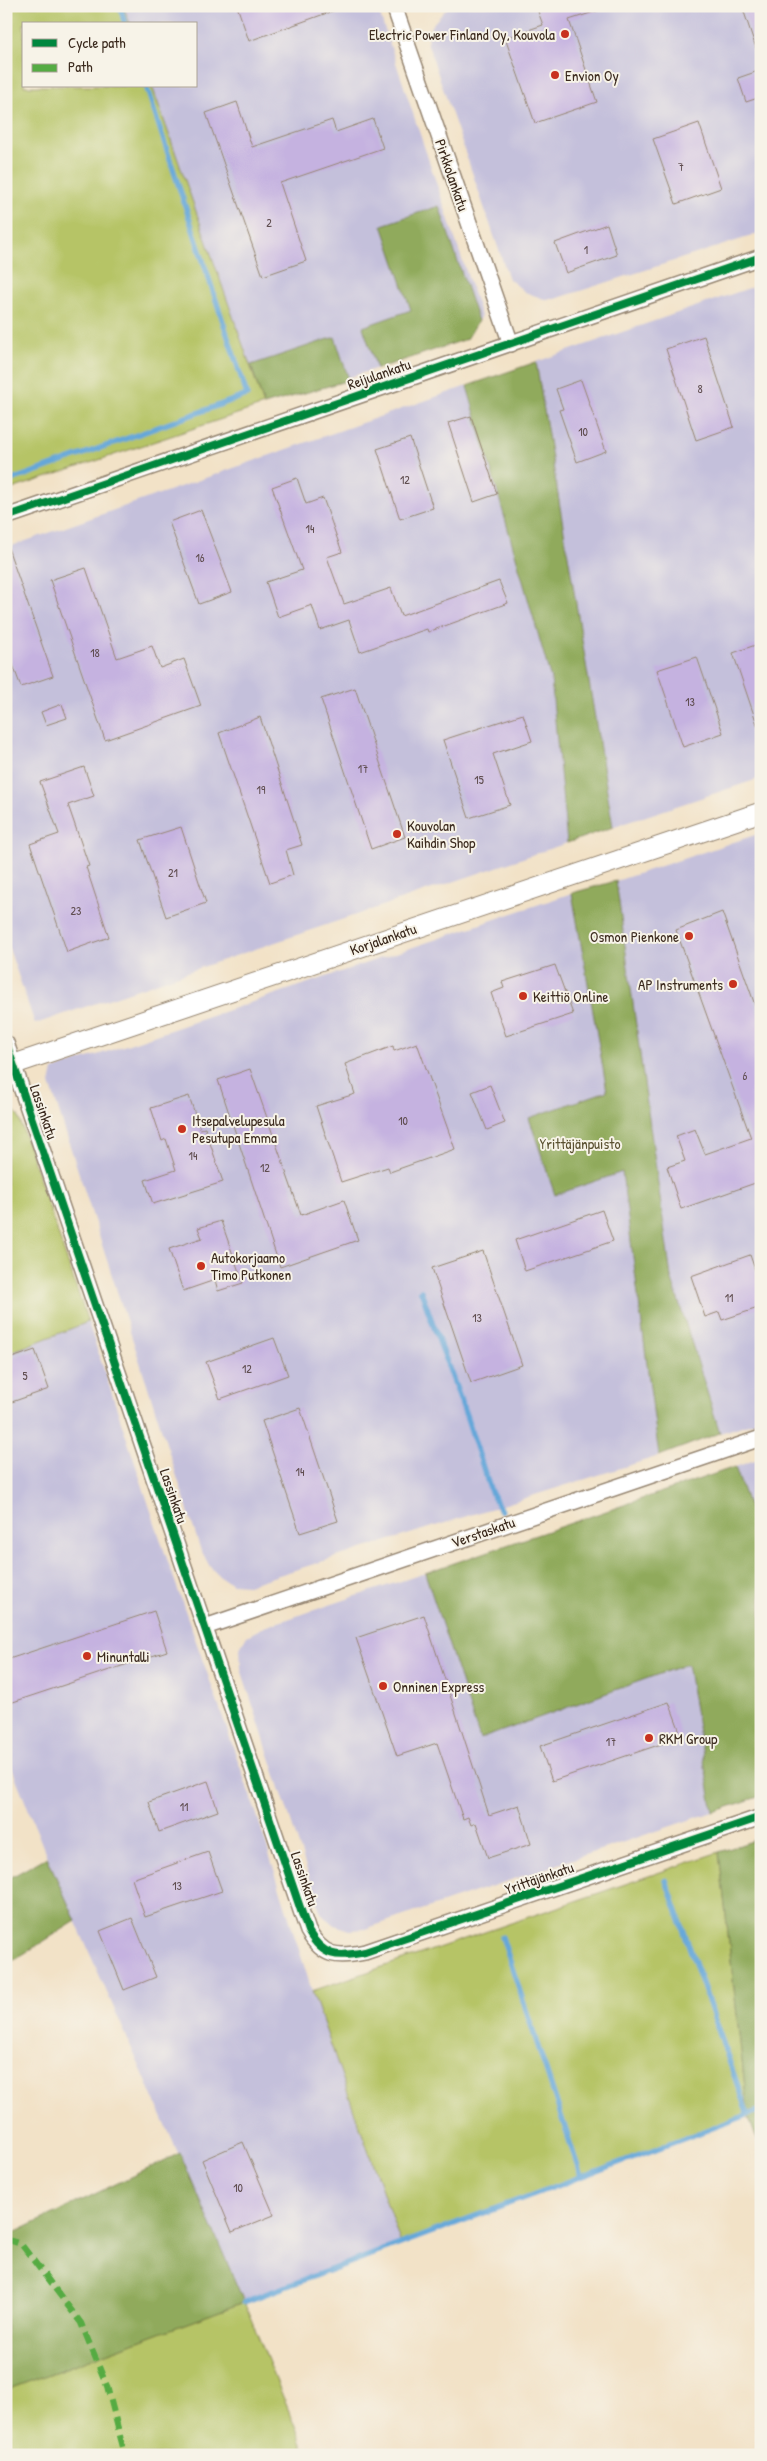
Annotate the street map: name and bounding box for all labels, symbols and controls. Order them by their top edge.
legend [22,22,198,88]
place label: Electric Power Finland Oy, Kouvola [369,24,555,45]
marker: Electric Power Finland Oy, Kouvola [559,28,571,40]
text: Cycle path [68,32,126,53]
text: Path [68,56,93,77]
place label: Envion Oy [565,65,619,86]
marker: Envion Oy [549,69,561,81]
street label: Pirkkolankatu [430,136,474,214]
house number: 7 [678,158,684,175]
house number: 2 [266,214,272,231]
house number: 1 [584,241,588,258]
street label: Reijulankatu [345,353,413,395]
house number: 8 [697,380,703,397]
house number: 10 [578,423,588,440]
house number: 12 [400,471,410,488]
house number: 14 [306,520,315,537]
house number: 16 [195,549,205,566]
house number: 18 [90,644,100,661]
house number: 13 [685,693,695,710]
house number: 17 [358,760,368,777]
house number: 15 [474,771,484,788]
house number: 19 [257,781,266,798]
place label: Kouvolan Kaihdin Shop [407,815,476,853]
marker: Kouvolan Kaihdin Shop [391,828,403,840]
house number: 21 [168,864,178,881]
house number: 23 [71,902,82,919]
street label: Korjalankatu [347,918,419,960]
place label: Osmon Pienkone [590,926,679,947]
marker: Osmon Pienkone [683,930,695,942]
place label: AP Instruments [638,974,723,995]
marker: AP Instruments [727,978,739,990]
place label: Keittiö Online [533,986,609,1007]
marker: Keittiö Online [517,990,529,1002]
house number: 6 [743,1067,748,1084]
street label: Lassinkatu [25,1082,63,1142]
place label: Itsepalvelupesula Pesutupa Emma [192,1110,285,1148]
house number: 10 [398,1112,408,1129]
marker: Itsepalvelupesula Pesutupa Emma [176,1123,188,1135]
park label: Yrittäjänpuisto [540,1133,620,1154]
house number: 14 [189,1147,198,1164]
house number: 12 [260,1159,270,1176]
place label: Autokorjaamo Timo Putkonen [211,1247,291,1285]
marker: Autokorjaamo Timo Putkonen [195,1260,207,1272]
house number: 11 [725,1289,733,1306]
house number: 13 [472,1309,482,1326]
house number: 12 [242,1360,252,1377]
house number: 5 [22,1367,28,1384]
house number: 14 [296,1463,305,1480]
street label: Lassinkatu [155,1466,193,1526]
street label: Verstaskatu [448,1511,518,1553]
place label: Minuntalli [97,1646,150,1667]
marker: Minuntalli [81,1650,93,1662]
place label: Onninen Express [393,1676,485,1697]
marker: Onninen Express [377,1680,389,1692]
place label: RKM Group [659,1728,718,1749]
marker: RKM Group [643,1732,655,1744]
house number: 17 [606,1733,616,1750]
house number: 11 [180,1798,188,1815]
street label: Lassinkatu [286,1849,324,1909]
street label: Yrittäjänkatu [502,1856,576,1900]
house number: 13 [172,1877,182,1894]
house number: 10 [233,2179,243,2196]

